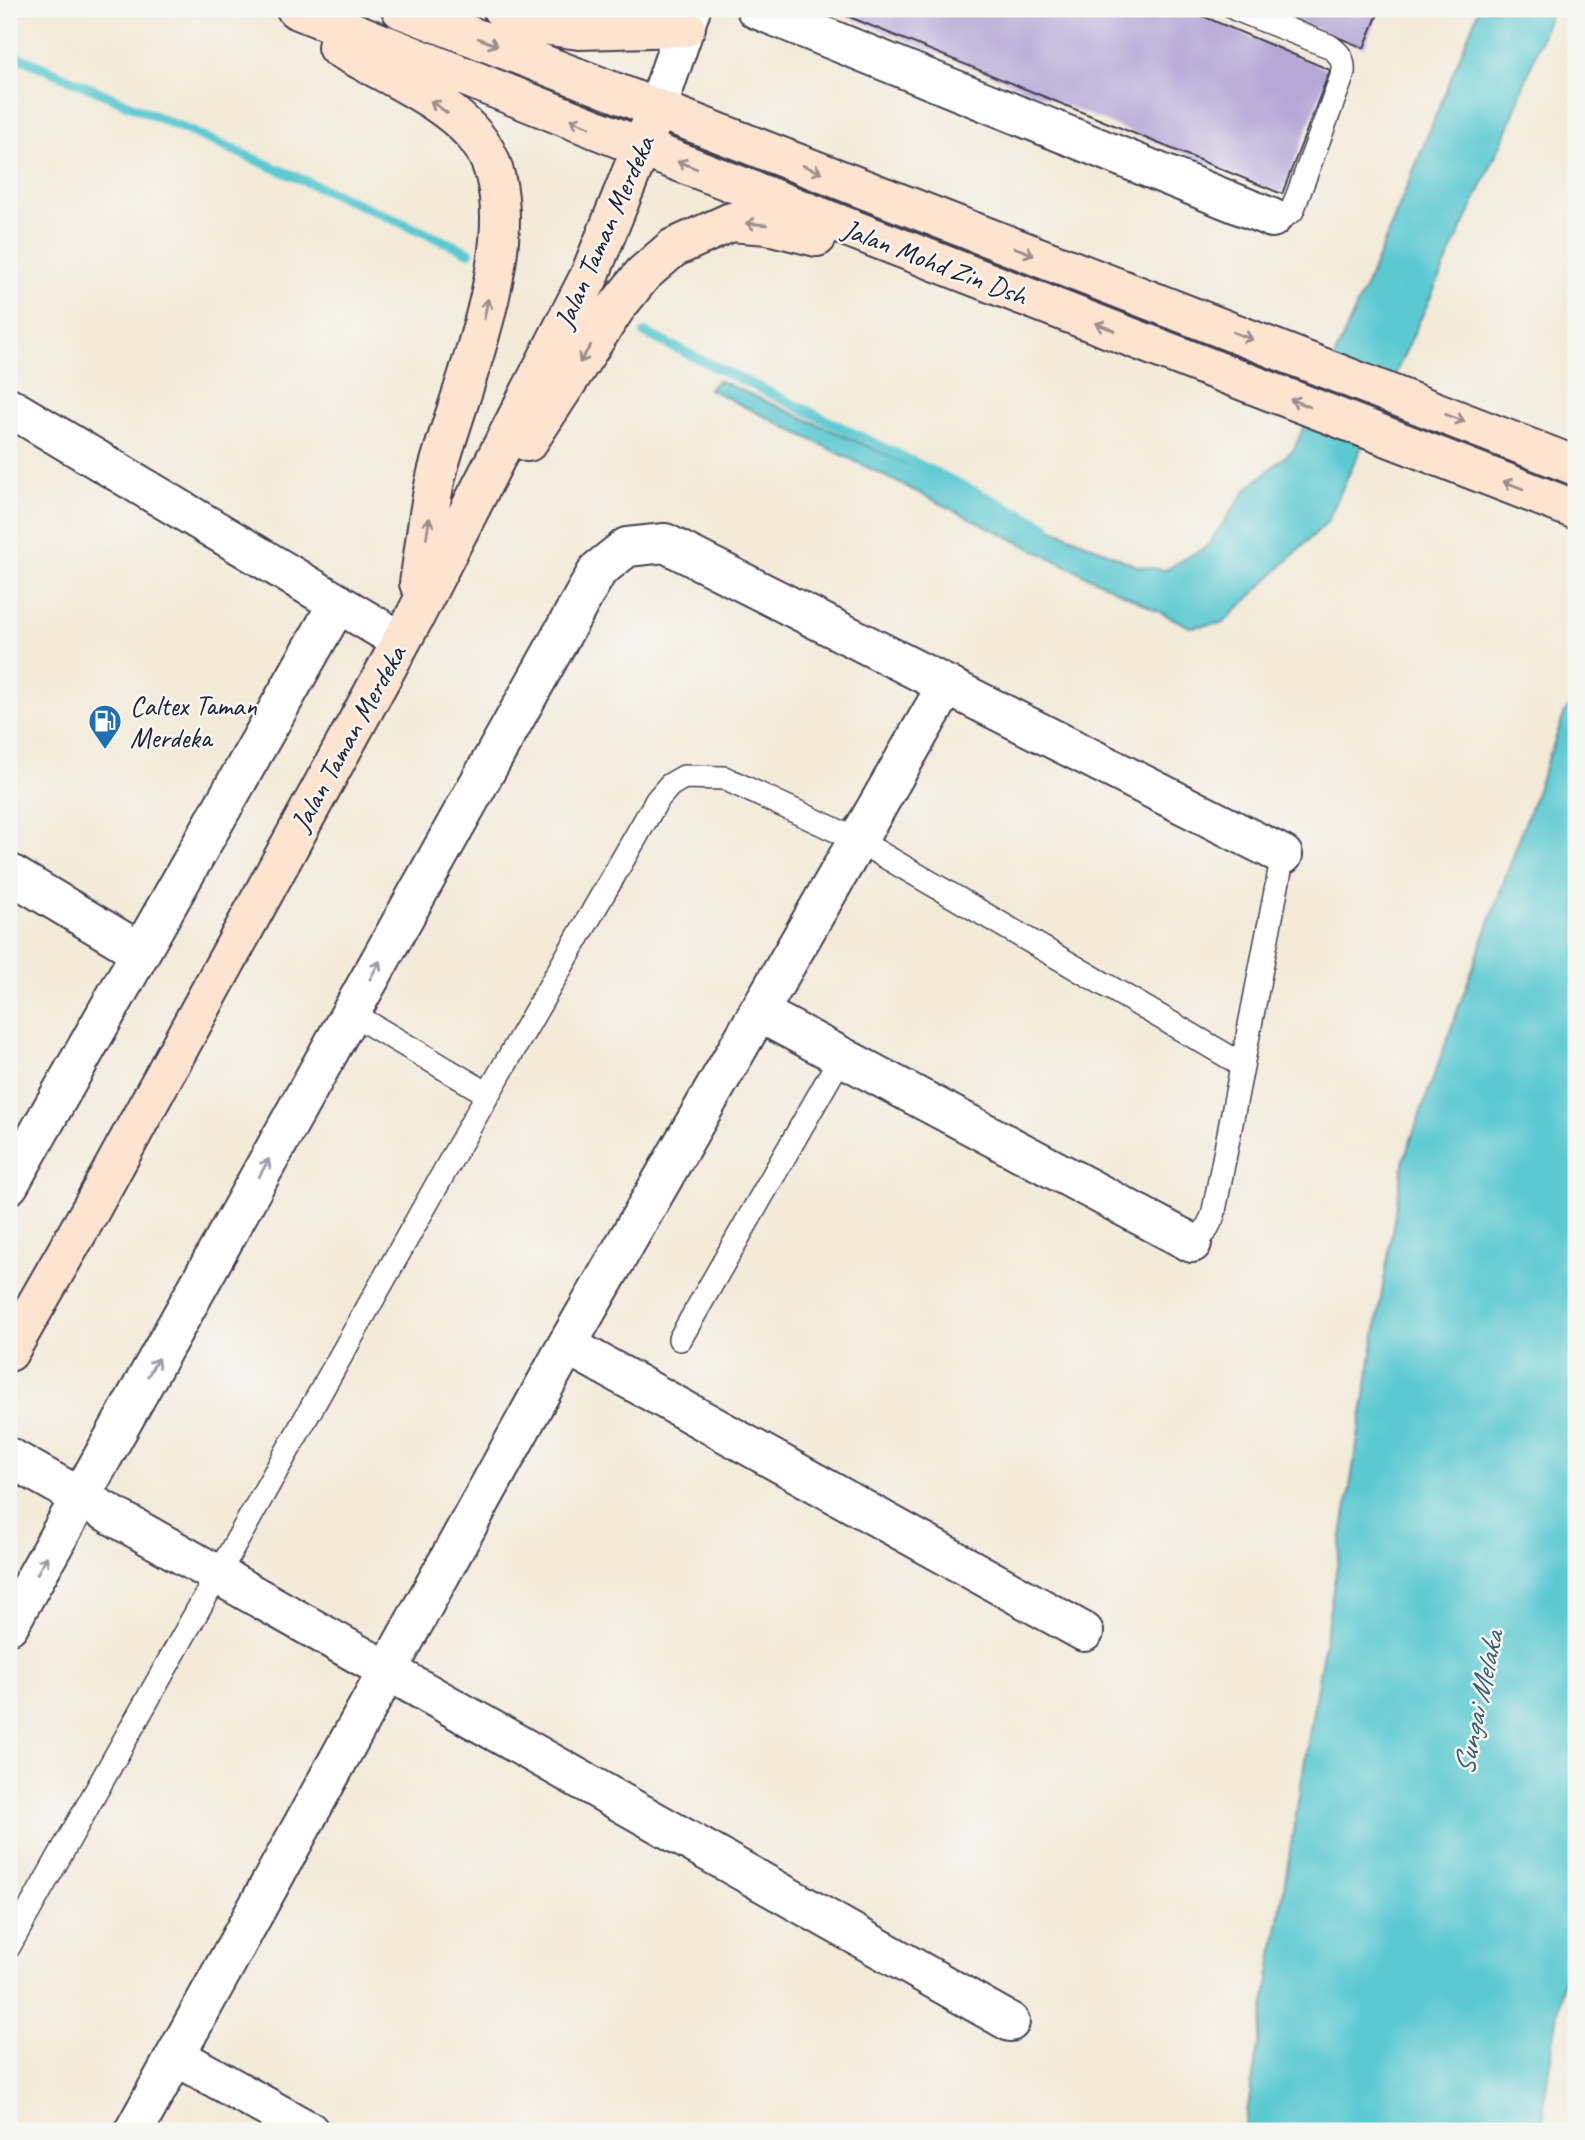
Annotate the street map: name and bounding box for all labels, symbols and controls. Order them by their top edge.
one-way arrow [476,37,498,50]
one-way arrow [430,100,449,114]
one-way arrow [570,116,591,129]
street label: Jalan Taman Merdeka [545,129,663,335]
one-way arrow [677,158,699,171]
one-way arrow [801,163,823,176]
street label: Jalan Mohd Zin Dsh [836,210,1034,314]
one-way arrow [745,217,768,230]
one-way arrow [1013,246,1035,259]
one-way arrow [479,298,493,321]
one-way arrow [1094,320,1116,333]
one-way arrow [1231,331,1253,344]
one-way arrow [578,344,593,363]
one-way arrow [1290,396,1312,409]
one-way arrow [1443,413,1465,426]
one-way arrow [1502,478,1524,491]
one-way arrow [422,517,435,540]
street label: Jalan Taman Merdeka [282,638,414,839]
place label: Caltex Taman Merdeka [130,688,257,755]
fuel station icon: Caltex Taman Merdeka [86,702,124,751]
one-way arrow [369,960,382,981]
one-way arrow [257,1159,271,1179]
one-way arrow [147,1357,160,1378]
one-way arrow [35,1556,49,1576]
water label: Sungai Melaka [1444,1624,1513,1778]

